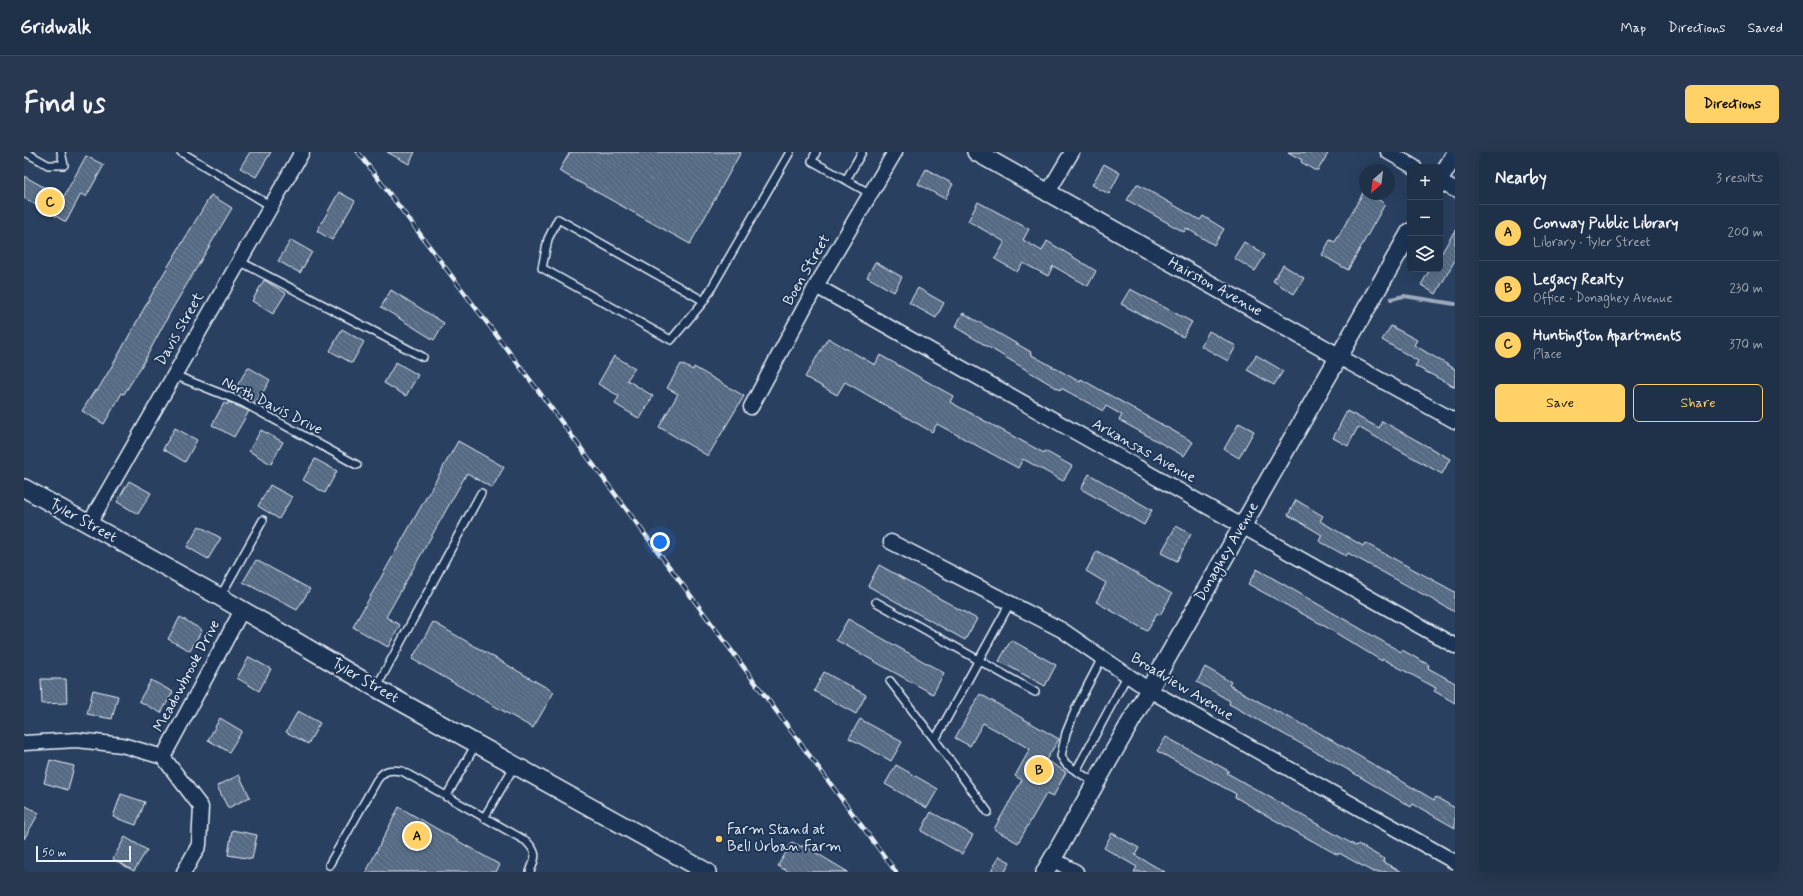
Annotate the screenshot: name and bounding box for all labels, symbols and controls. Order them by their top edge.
text: Gridwalk [20,15,91,40]
text: Map [1620,19,1646,37]
text: Directions [1668,19,1726,37]
text: Saved [1748,19,1783,37]
button: Directions [1685,85,1779,123]
text: Find us [24,86,105,123]
north arrow [1359,164,1395,200]
map controls [1407,164,1443,272]
button: + [1407,164,1443,200]
text: Nearby [1495,167,1547,189]
text: 3 results [1716,170,1763,187]
pin: C [37,187,63,217]
button: − [1407,200,1443,236]
text: Conway Public Library [1533,214,1679,234]
text: A [1504,224,1512,241]
text: 200 m [1728,224,1763,241]
street label: Boen Street [779,231,835,309]
text: Library · Tyler Street [1533,234,1650,251]
button: layers [1407,236,1443,272]
street label: Hairston Avenue [1164,253,1266,321]
text: Legacy Realty [1533,270,1624,290]
text: B [1504,280,1512,297]
text: 230 m [1729,280,1763,297]
street label: Davis Street [151,288,209,369]
text: Office · Donaghey Avenue [1533,290,1673,307]
text: Huntington Apartments [1533,326,1681,346]
text: C [1503,336,1513,353]
text: 370 m [1729,336,1763,353]
text: Place [1533,346,1562,363]
street label: North Davis Drive [218,372,326,440]
button: Save [1495,384,1625,422]
button: Share [1633,384,1763,422]
street label: Arkansas Avenue [1088,414,1200,488]
street label: Tyler Street [46,494,121,548]
street label: Donaghey Avenue [1190,498,1265,606]
your location [650,532,670,552]
street label: Meadowbrook Drive [149,616,225,736]
street label: Broadview Avenue [1127,648,1237,726]
street label: Tyler Street [328,654,403,709]
pin: B [1026,755,1052,785]
place label: Farm Stand at Bell Urban Farm [727,820,842,857]
pin: A [404,821,430,851]
marker: Farm Stand at Bell Urban Farm [714,834,724,844]
scale bar [36,844,131,863]
text: 50 m [42,846,67,860]

